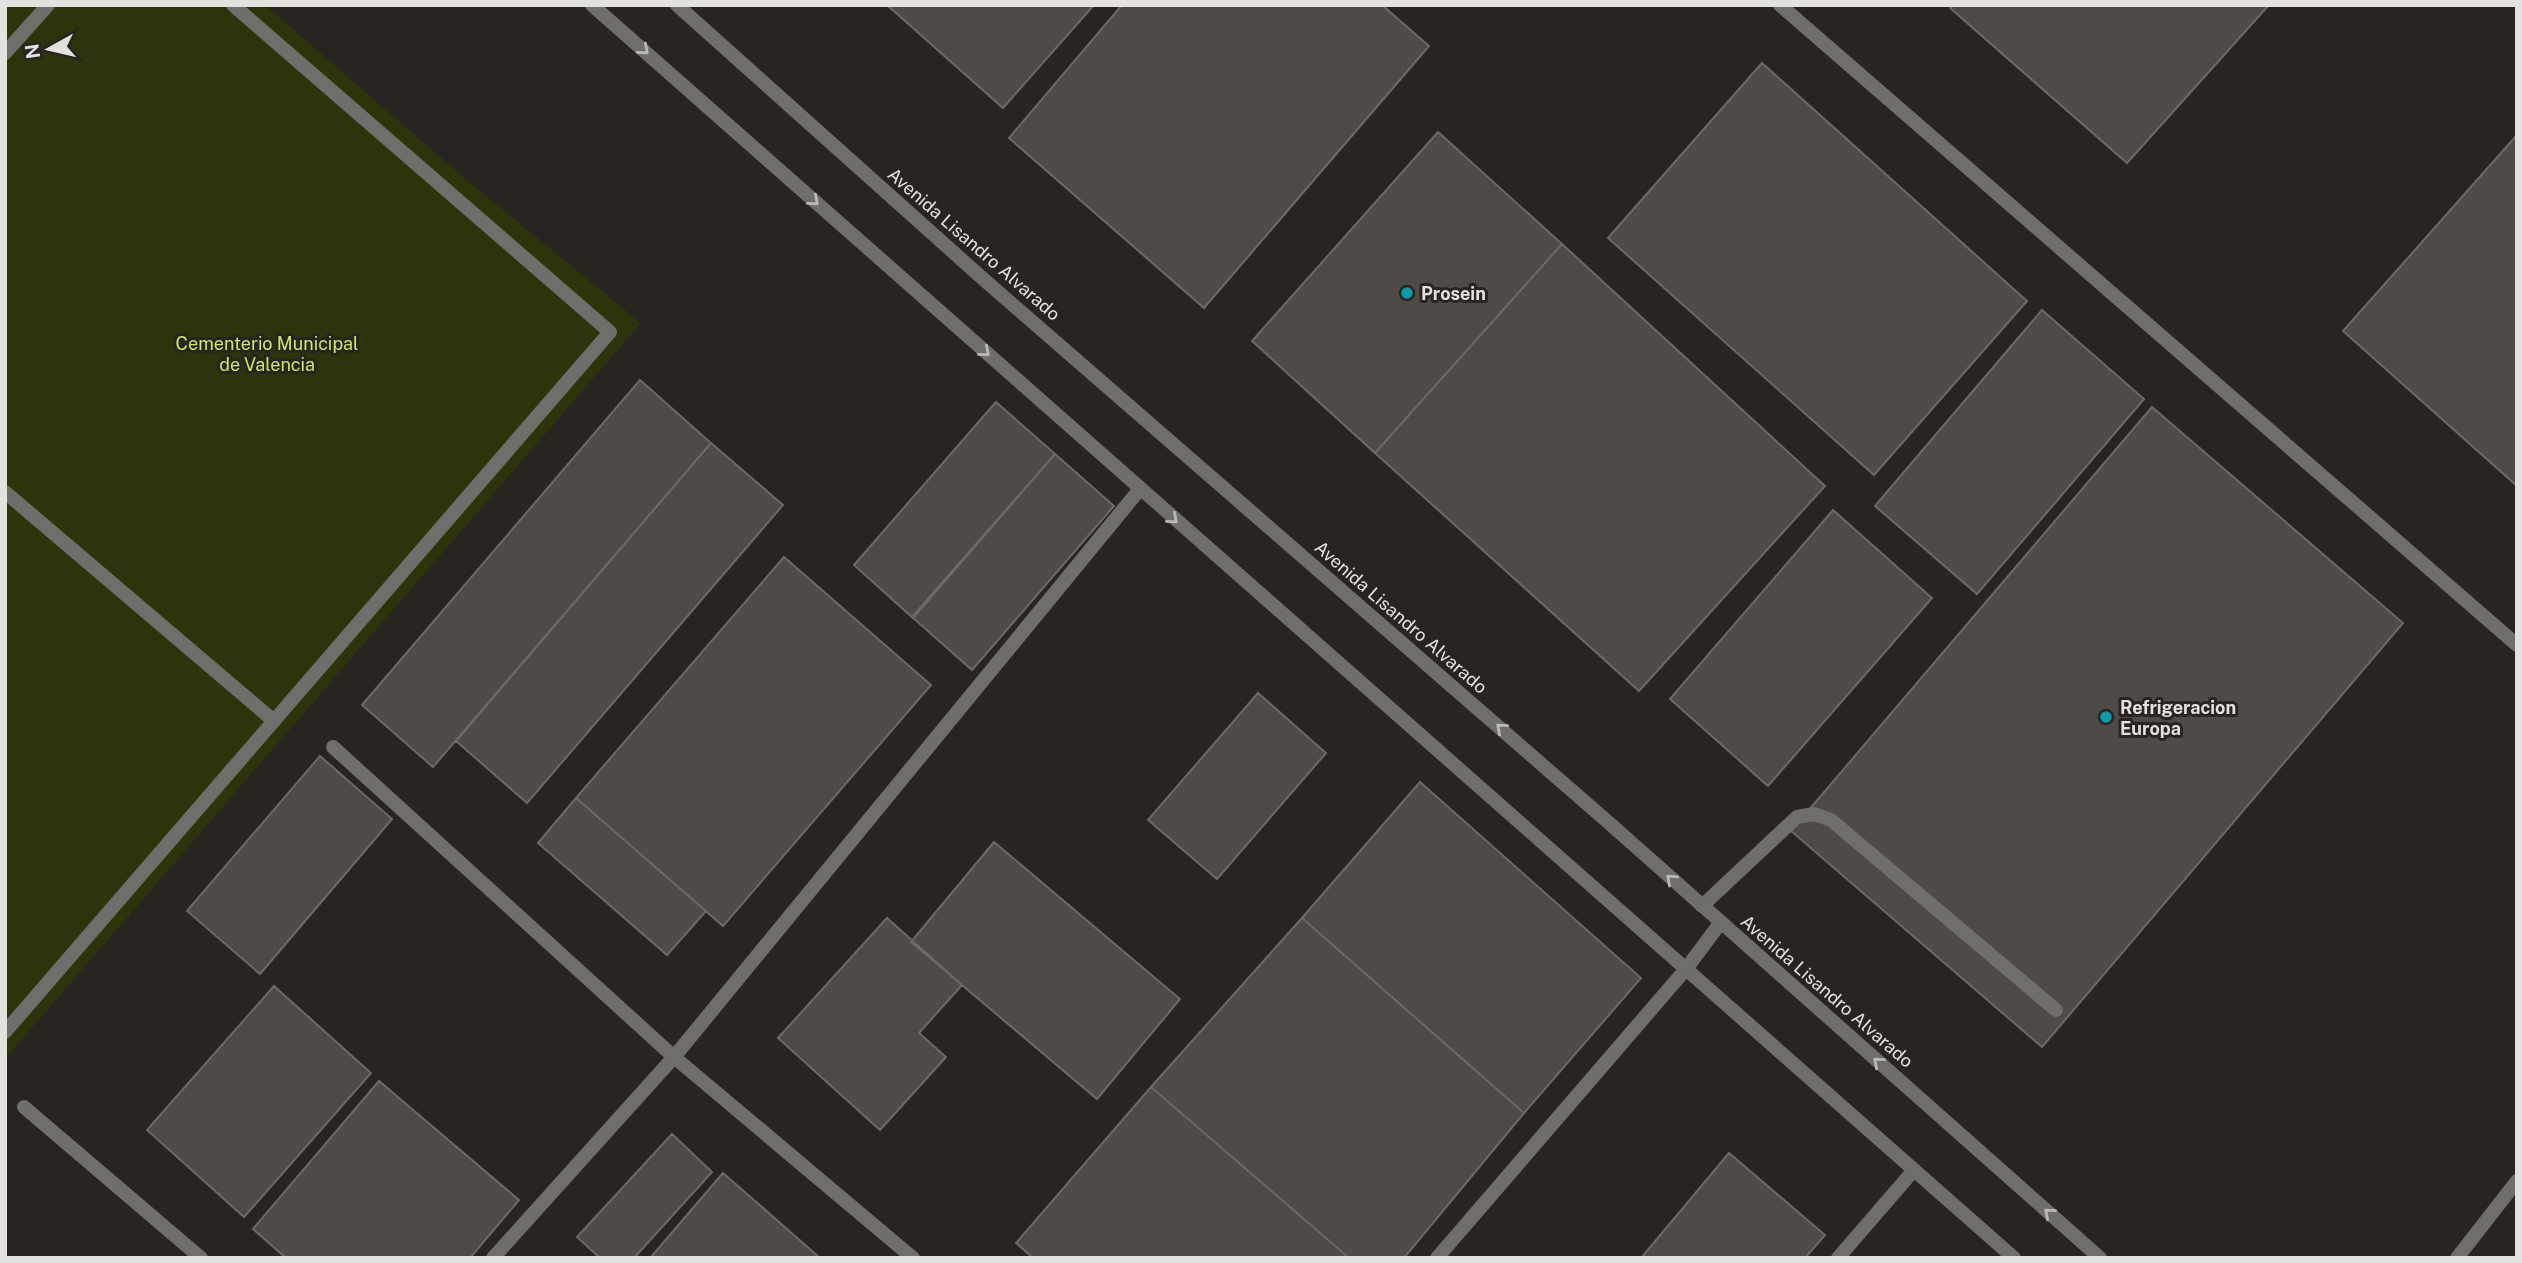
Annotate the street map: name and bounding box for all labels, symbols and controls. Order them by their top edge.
north arrow [14,14,84,84]
text: N [20,42,44,60]
one-way arrow [635,42,648,55]
street label: Avenida Lisandro Alvarado [884,163,1064,325]
one-way arrow [806,193,819,205]
place label: Prosein [1421,283,1486,304]
marker: Prosein [1399,285,1415,301]
park label: Cementerio Municipal de Valencia [176,333,358,375]
one-way arrow [976,344,989,356]
one-way arrow [1165,510,1178,523]
street label: Avenida Lisandro Alvarado [1311,536,1491,698]
place label: Refrigeracion Europa [2120,697,2236,739]
marker: Refrigeracion Europa [2098,709,2114,725]
one-way arrow [1496,724,1509,736]
one-way arrow [1667,874,1680,887]
street label: Avenida Lisandro Alvarado [1737,910,1917,1072]
one-way arrow [1874,1058,1887,1070]
one-way arrow [2044,1208,2057,1221]

